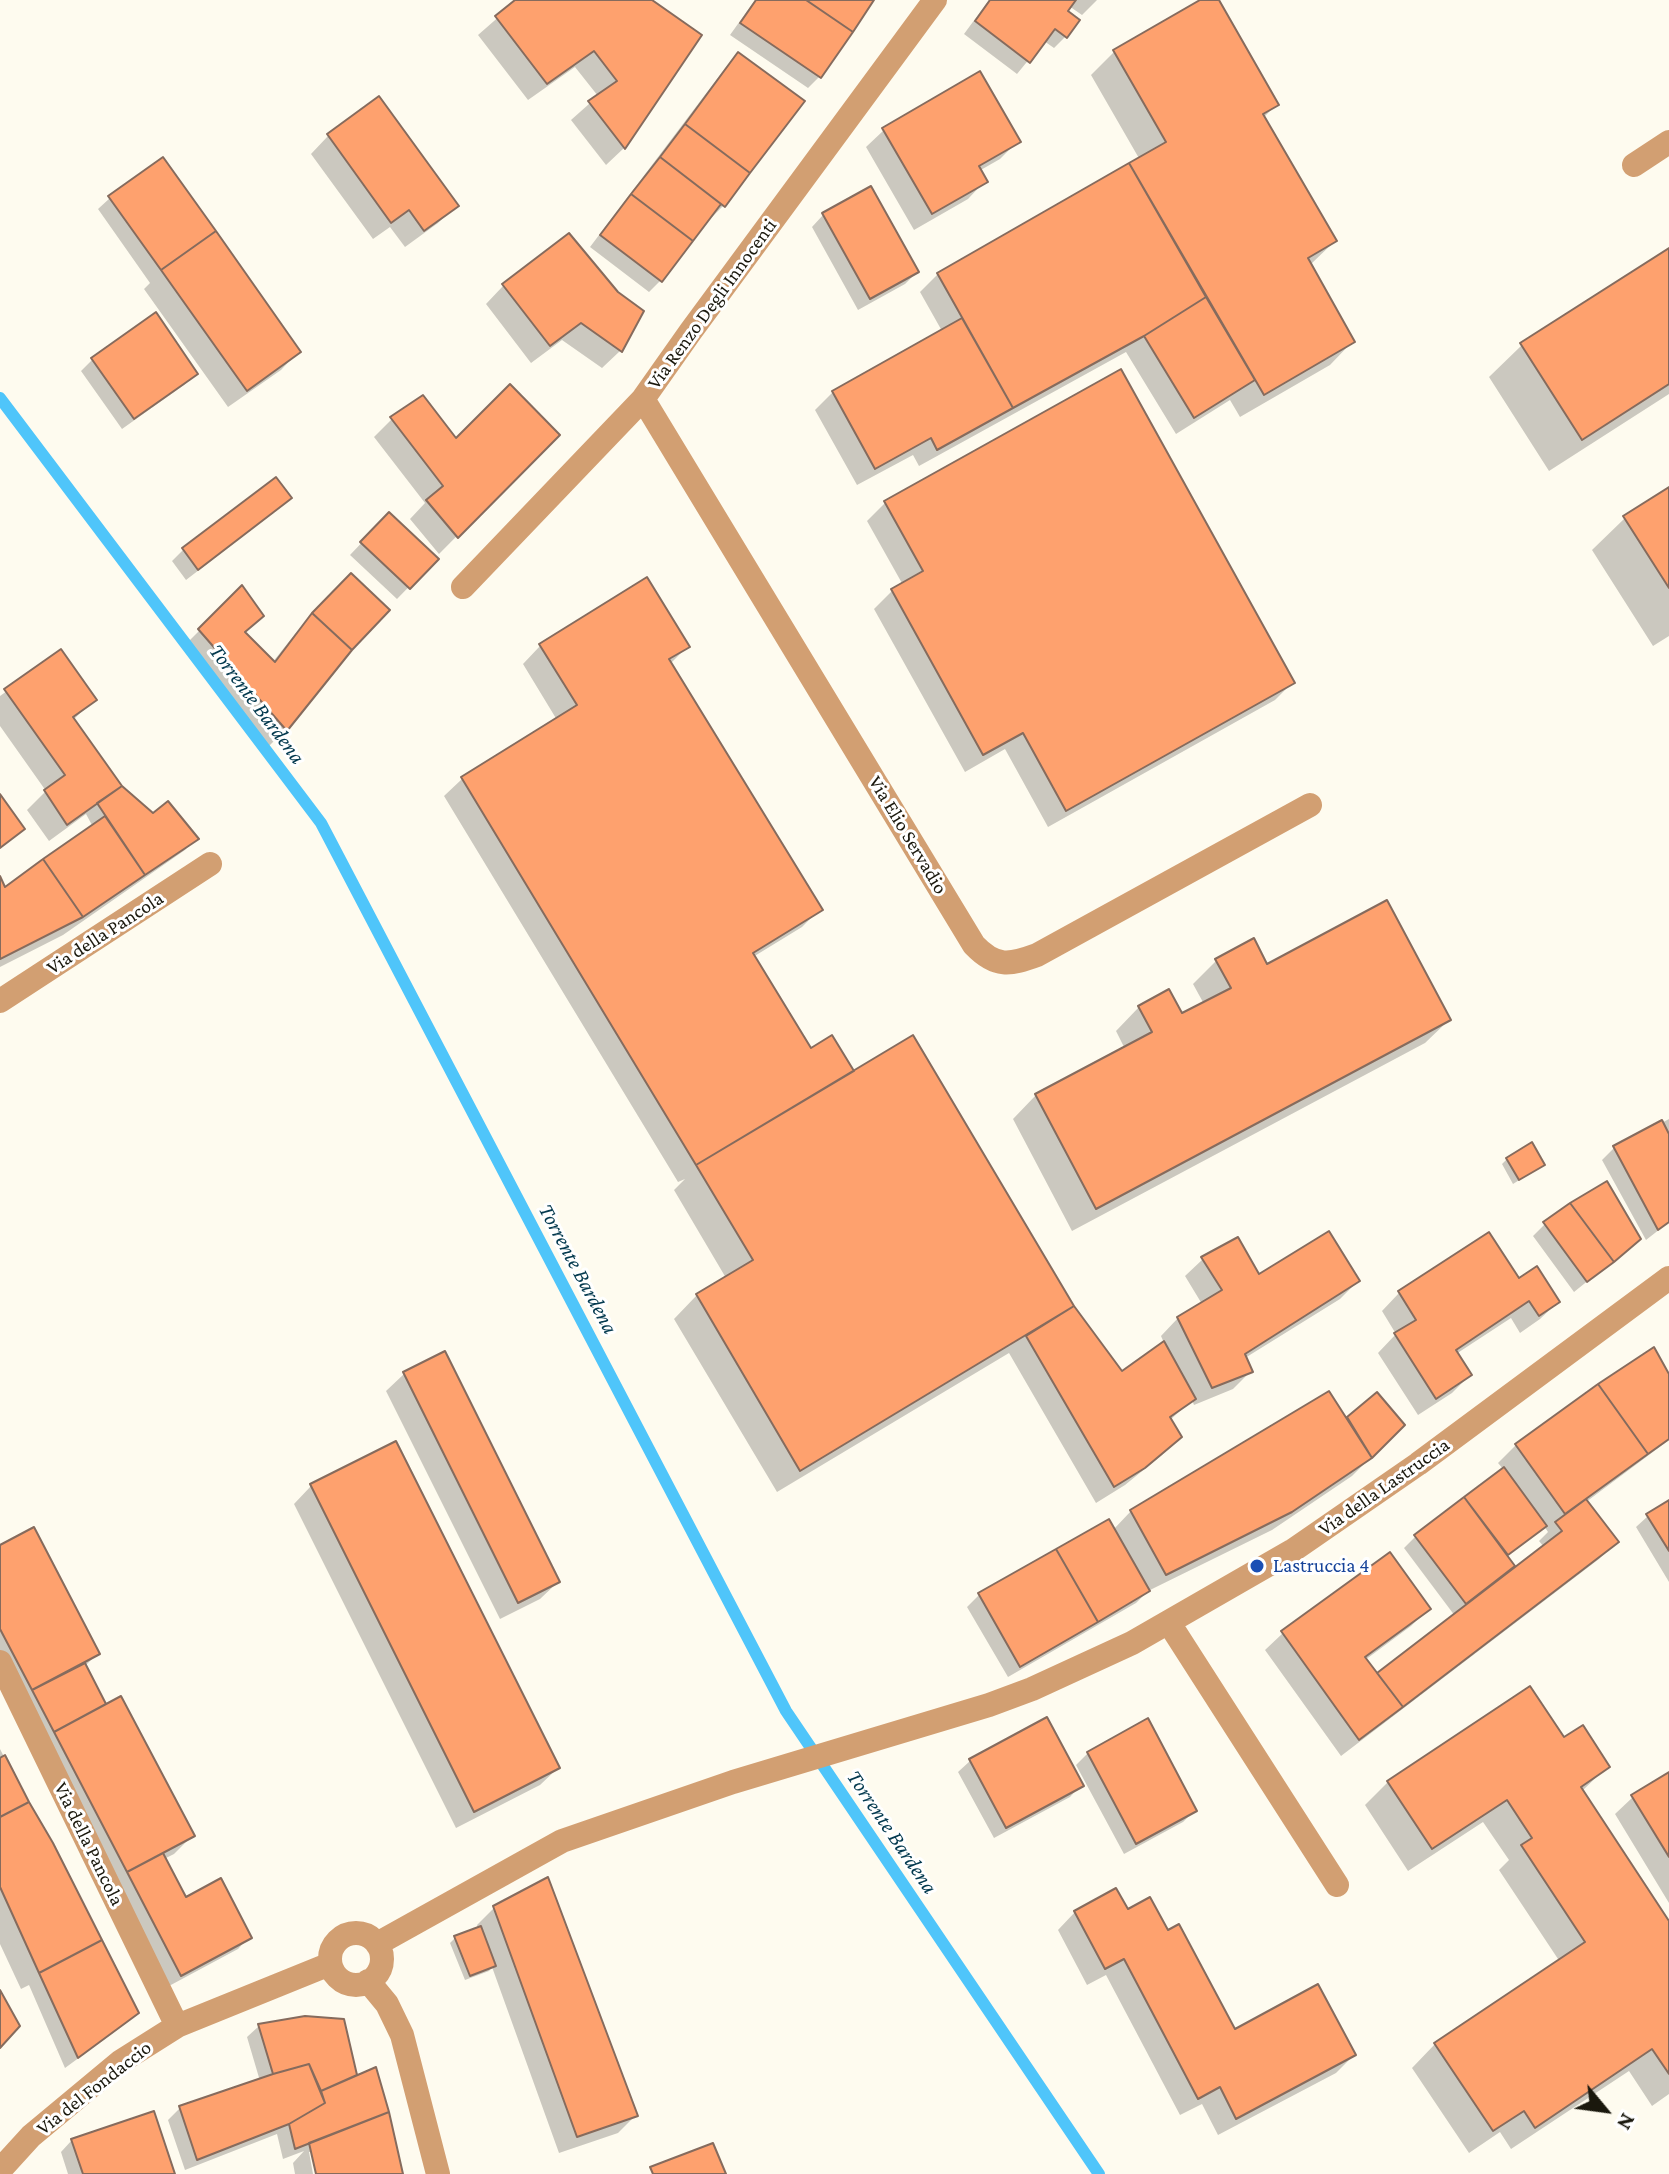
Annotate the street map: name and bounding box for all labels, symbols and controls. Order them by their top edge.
street label: Via Renzo Degli Innocenti [642,214,782,394]
water label: Torrente Bardena [203,639,311,769]
street label: Via Elio Servadio [863,772,953,898]
street label: Via della Pancola [42,886,168,980]
water label: Torrente Bardena [533,1199,623,1339]
street label: Via della Lastruccia [1314,1433,1454,1541]
place label: Lastruccia 4 [1273,1554,1369,1578]
marker: Lastruccia 4 [1248,1557,1266,1575]
water label: Torrente Bardena [841,1765,943,1899]
street label: Via della Pancola [49,1778,129,1910]
street label: Via del Fondaccio [32,2036,156,2140]
north arrow [1565,2070,1645,2150]
text: N [1612,2109,1641,2134]

